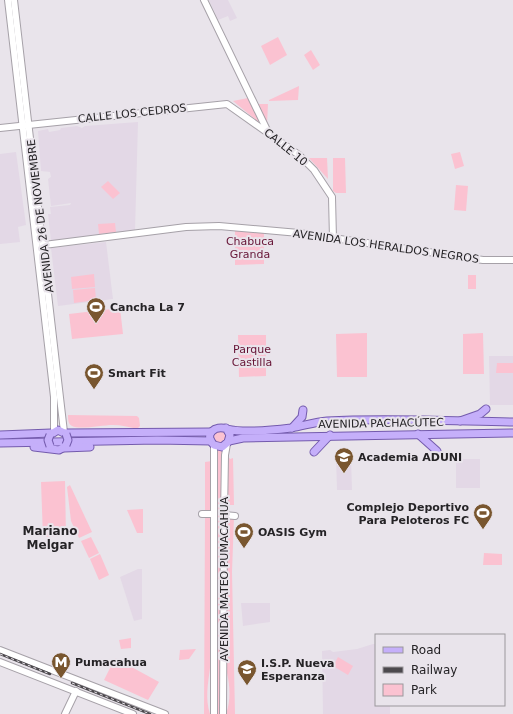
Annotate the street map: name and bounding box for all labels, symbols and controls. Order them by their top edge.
street label: CALLE LOS CEDROS [77,101,187,126]
street label: CALLE 10 [261,126,310,169]
street label: AVENIDA 26 DE NOVIEMBRE [25,138,56,293]
street label: AVENIDA LOS HERALDOS NEGROS [292,227,480,266]
park label: Chabuca Granda [226,235,274,261]
sports icon: Cancha La 7 [85,296,107,324]
place label: Cancha La 7 [110,301,185,314]
park label: Parque Castilla [232,343,272,369]
sports icon: Smart Fit [83,362,105,390]
place label: Smart Fit [108,367,166,380]
street label: AVENIDA PACHACÚTEC [318,416,444,431]
school or university icon: Academia ADUNI [333,446,355,474]
place label: Academia ADUNI [358,451,462,464]
street label: AVENIDA MATEO PUMACAHUA [218,496,231,661]
place label: Complejo Deportivo Para Peloteros FC [346,501,469,527]
sports icon: Complejo Deportivo Para Peloteros FC [472,502,494,530]
sports icon: OASIS Gym [233,521,255,549]
district label: Mariano Melgar [23,524,77,552]
place label: OASIS Gym [258,526,327,539]
legend [375,634,505,706]
text: Road [411,643,441,657]
metro station icon: Pumacahua [50,651,72,679]
place label: Pumacahua [75,656,147,669]
place label: I.S.P. Nueva Esperanza [261,657,335,683]
school or university icon: I.S.P. Nueva Esperanza [236,658,258,686]
text: Railway [411,663,457,677]
text: Park [411,683,437,697]

